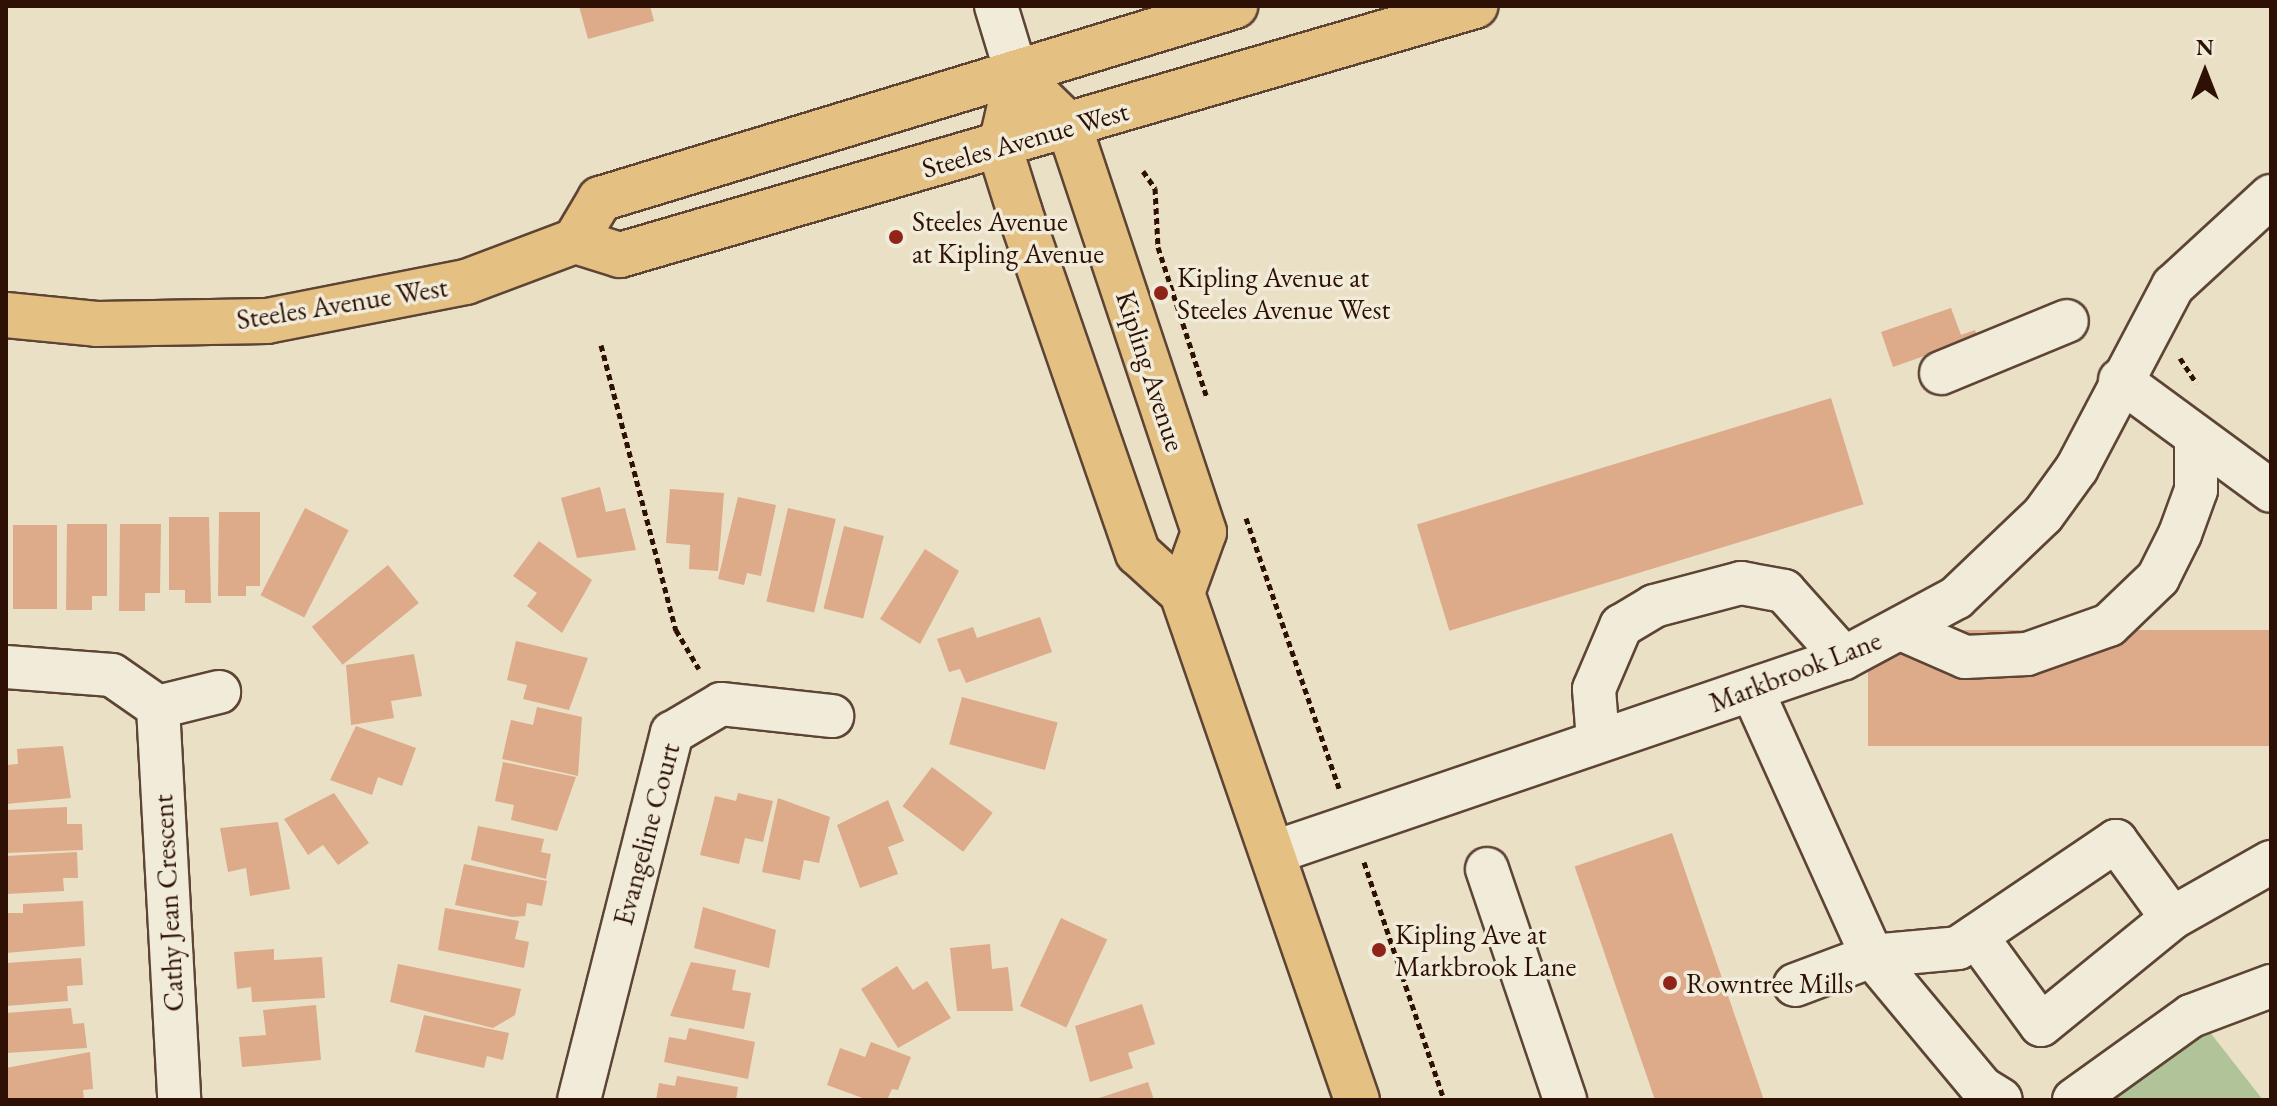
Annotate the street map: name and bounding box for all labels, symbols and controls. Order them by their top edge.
north arrow [2165,32,2245,112]
text: N [2196,33,2214,62]
street label: Steeles Avenue West [918,93,1132,185]
place label: Steeles Avenue at Kipling Avenue [912,204,1104,270]
marker: Steeles Avenue at Kipling Avenue [887,228,905,246]
place label: Kipling Avenue at Steeles Avenue West [1177,260,1390,326]
street label: Steeles Avenue West [234,270,450,336]
marker: Kipling Avenue at Steeles Avenue West [1152,284,1170,302]
street label: Kipling Avenue [1109,287,1193,455]
street label: Markbrook Lane [1704,623,1886,719]
street label: Evangeline Court [606,739,686,929]
street label: Cathy Jean Crescent [146,794,190,1012]
place label: Kipling Ave at Markbrook Lane [1395,917,1576,983]
marker: Kipling Ave at Markbrook Lane [1370,941,1388,959]
place label: Rowntree Mills [1686,966,1853,1000]
marker: Rowntree Mills [1661,974,1679,992]

